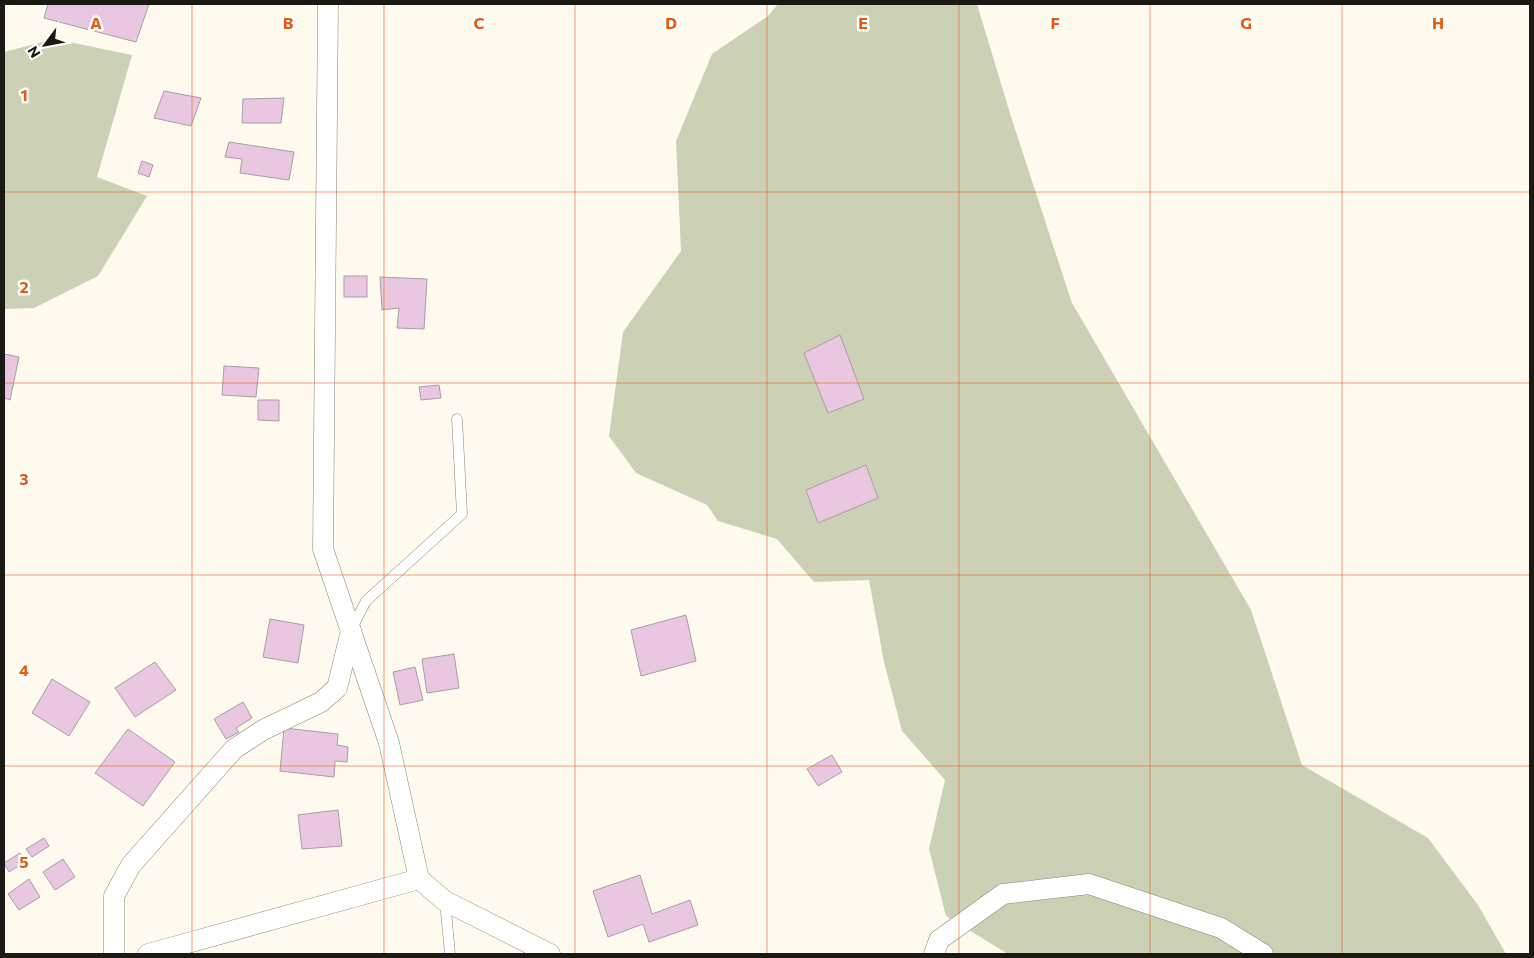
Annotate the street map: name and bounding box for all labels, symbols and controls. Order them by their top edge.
text: A [90,13,102,32]
text: B [283,13,294,32]
text: C [474,13,485,32]
text: D [665,13,677,32]
text: E [858,13,868,32]
text: F [1050,13,1060,32]
text: G [1240,13,1252,32]
text: H [1432,13,1444,32]
north arrow [20,20,70,70]
text: N [24,43,44,61]
text: 1 [20,85,28,104]
text: 2 [19,277,29,296]
text: 3 [19,469,29,488]
text: 4 [19,660,29,679]
text: 5 [19,852,29,871]

